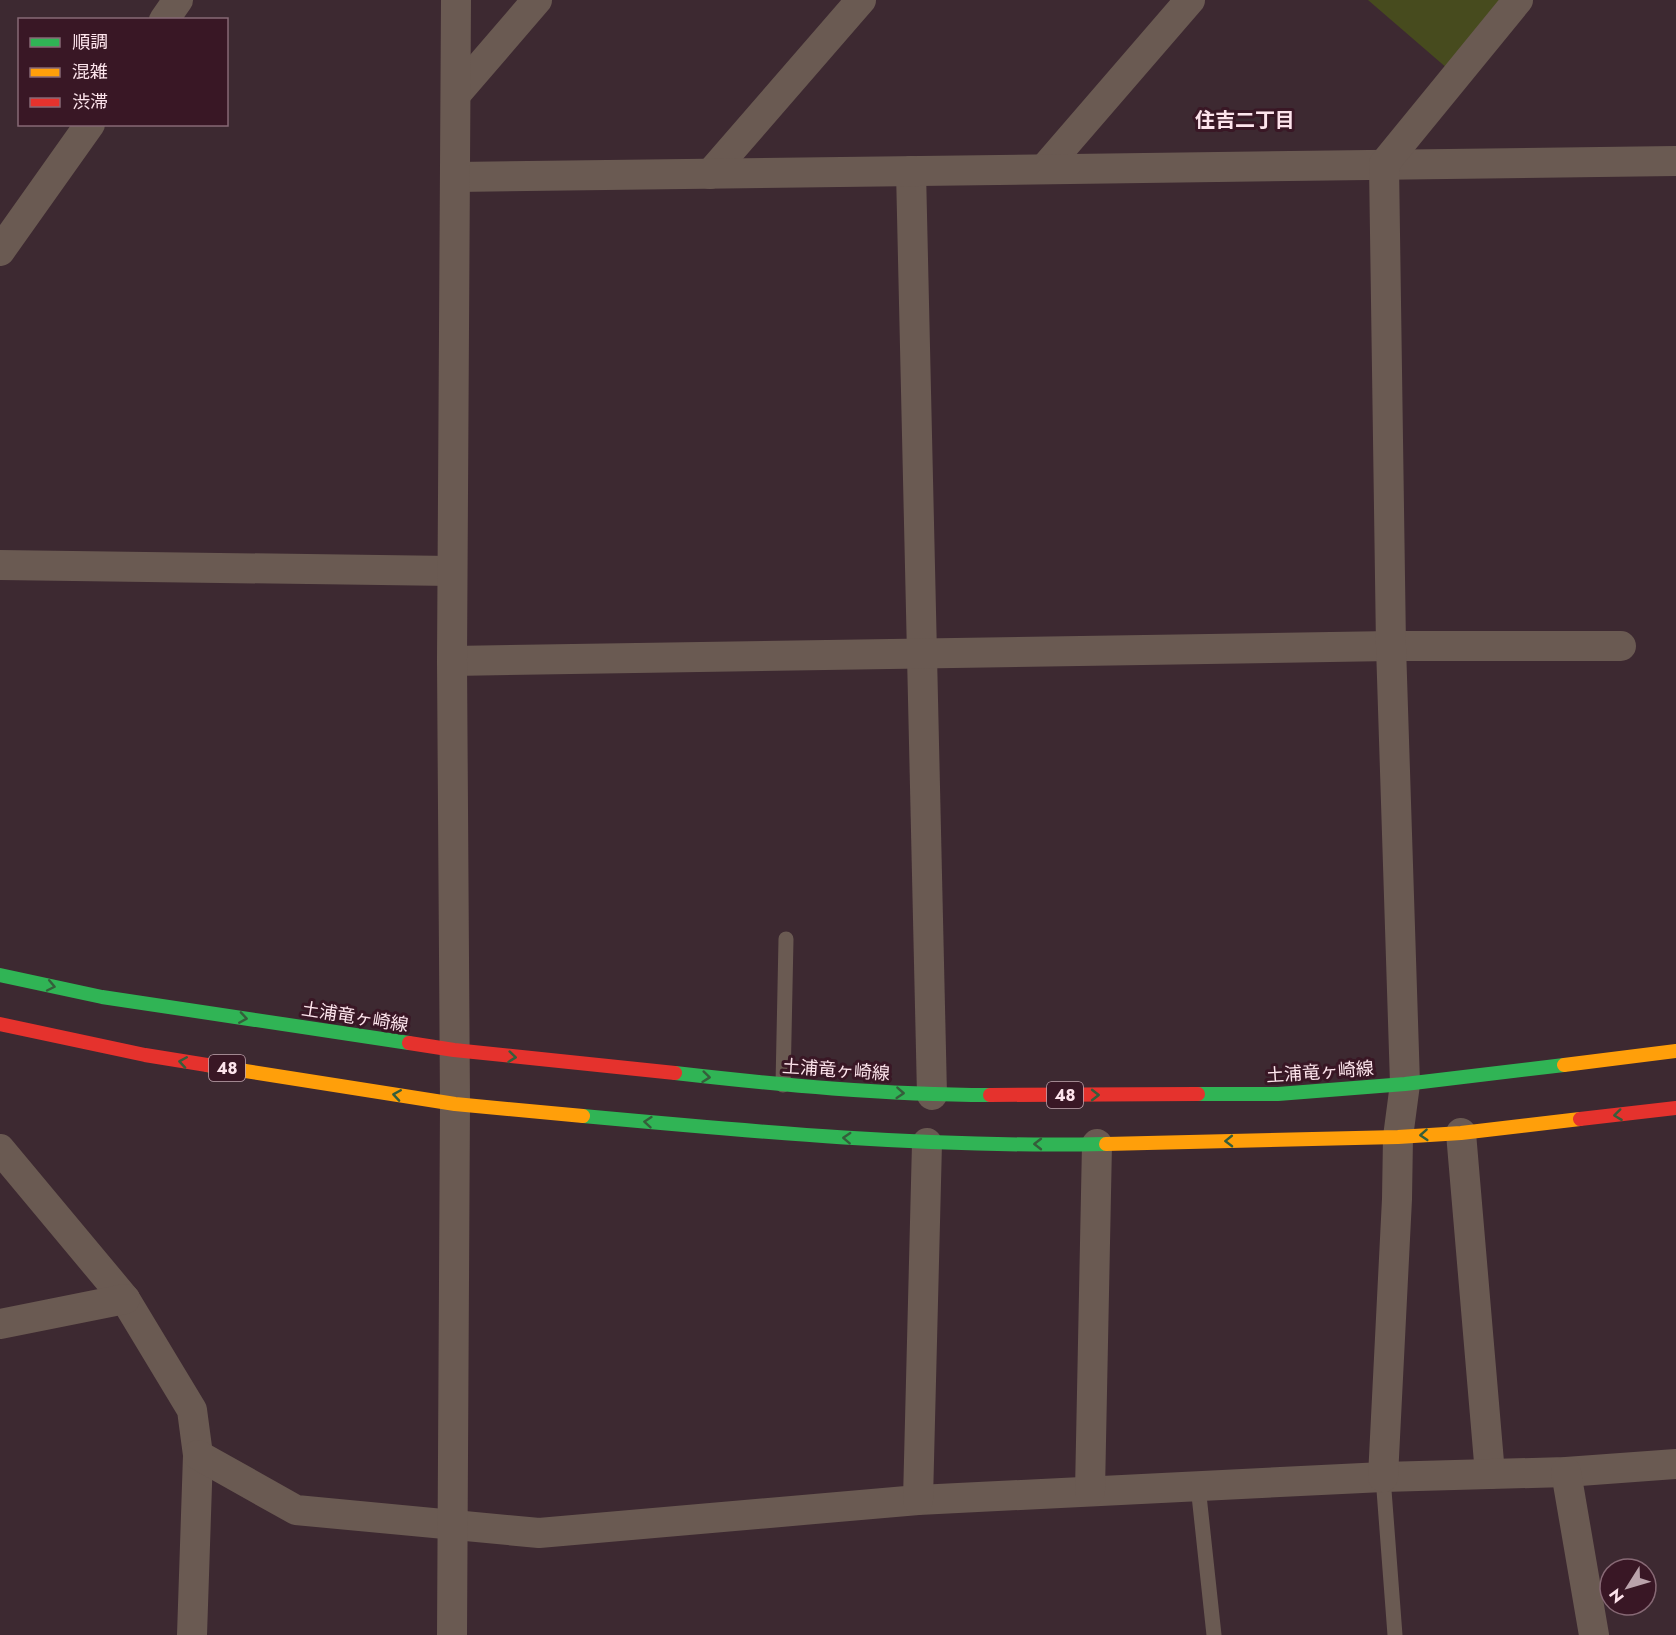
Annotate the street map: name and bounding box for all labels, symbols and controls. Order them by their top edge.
legend [18,18,228,126]
text: 順調 [72,29,108,55]
text: 混雑 [72,59,108,85]
text: 渋滞 [72,89,108,115]
district label: 住吉二丁目 [1195,106,1295,135]
one-way arrow [46,979,56,992]
street label: 土浦竜ヶ崎線 [300,996,410,1038]
one-way arrow [239,1012,248,1024]
one-way arrow [507,1050,517,1062]
street label: 土浦竜ヶ崎線 [781,1053,891,1087]
road number: 48 [209,1055,245,1081]
street label: 土浦竜ヶ崎線 [1265,1055,1375,1089]
one-way arrow [179,1056,188,1068]
one-way arrow [701,1070,710,1083]
road number: 48 [1047,1082,1083,1108]
one-way arrow [896,1086,905,1099]
one-way arrow [392,1089,402,1102]
one-way arrow [1091,1089,1100,1101]
one-way arrow [1613,1108,1622,1120]
one-way arrow [644,1116,653,1129]
one-way arrow [1420,1129,1429,1142]
one-way arrow [843,1132,852,1145]
one-way arrow [1225,1135,1234,1147]
one-way arrow [1034,1137,1043,1150]
north arrow [1598,1557,1658,1617]
text: N [1603,1584,1629,1608]

